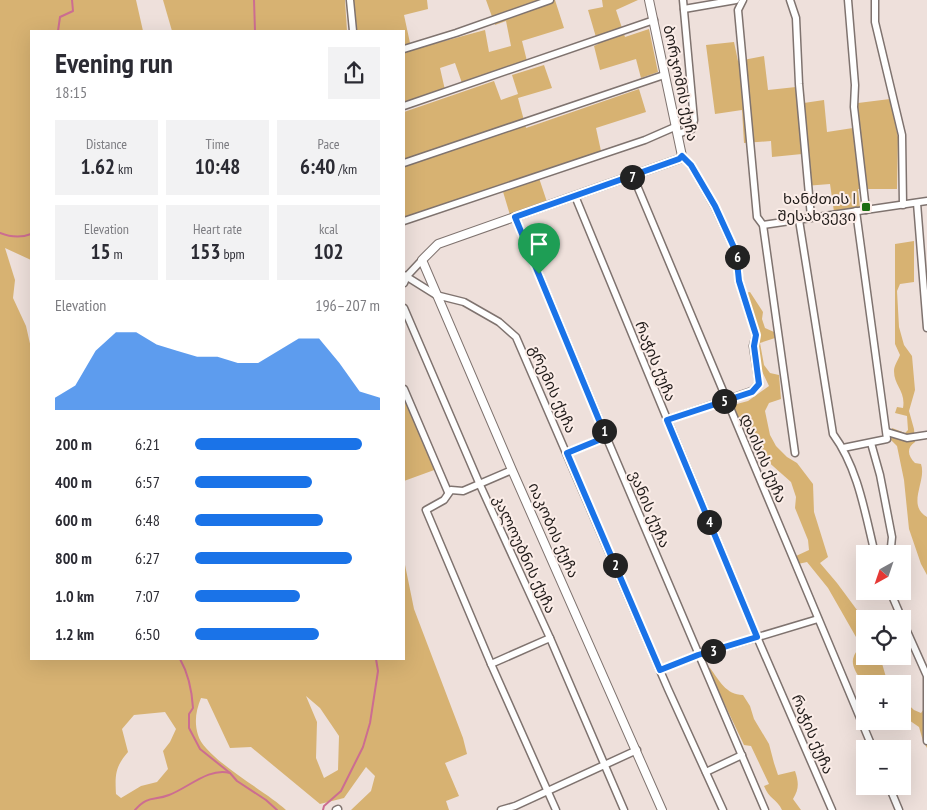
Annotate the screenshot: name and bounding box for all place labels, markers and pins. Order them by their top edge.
pin: 7 [620,164,644,190]
place label: ხანძთის I შესახვევი [778,189,856,225]
marker: ხანძთის I შესახვევი [860,201,872,213]
pin [518,223,560,274]
pin: 6 [724,244,750,270]
pin: 5 [712,388,736,414]
pin: 1 [592,418,616,444]
pin: 4 [696,510,722,534]
pin: 2 [602,552,628,578]
pin: 3 [700,638,726,664]

